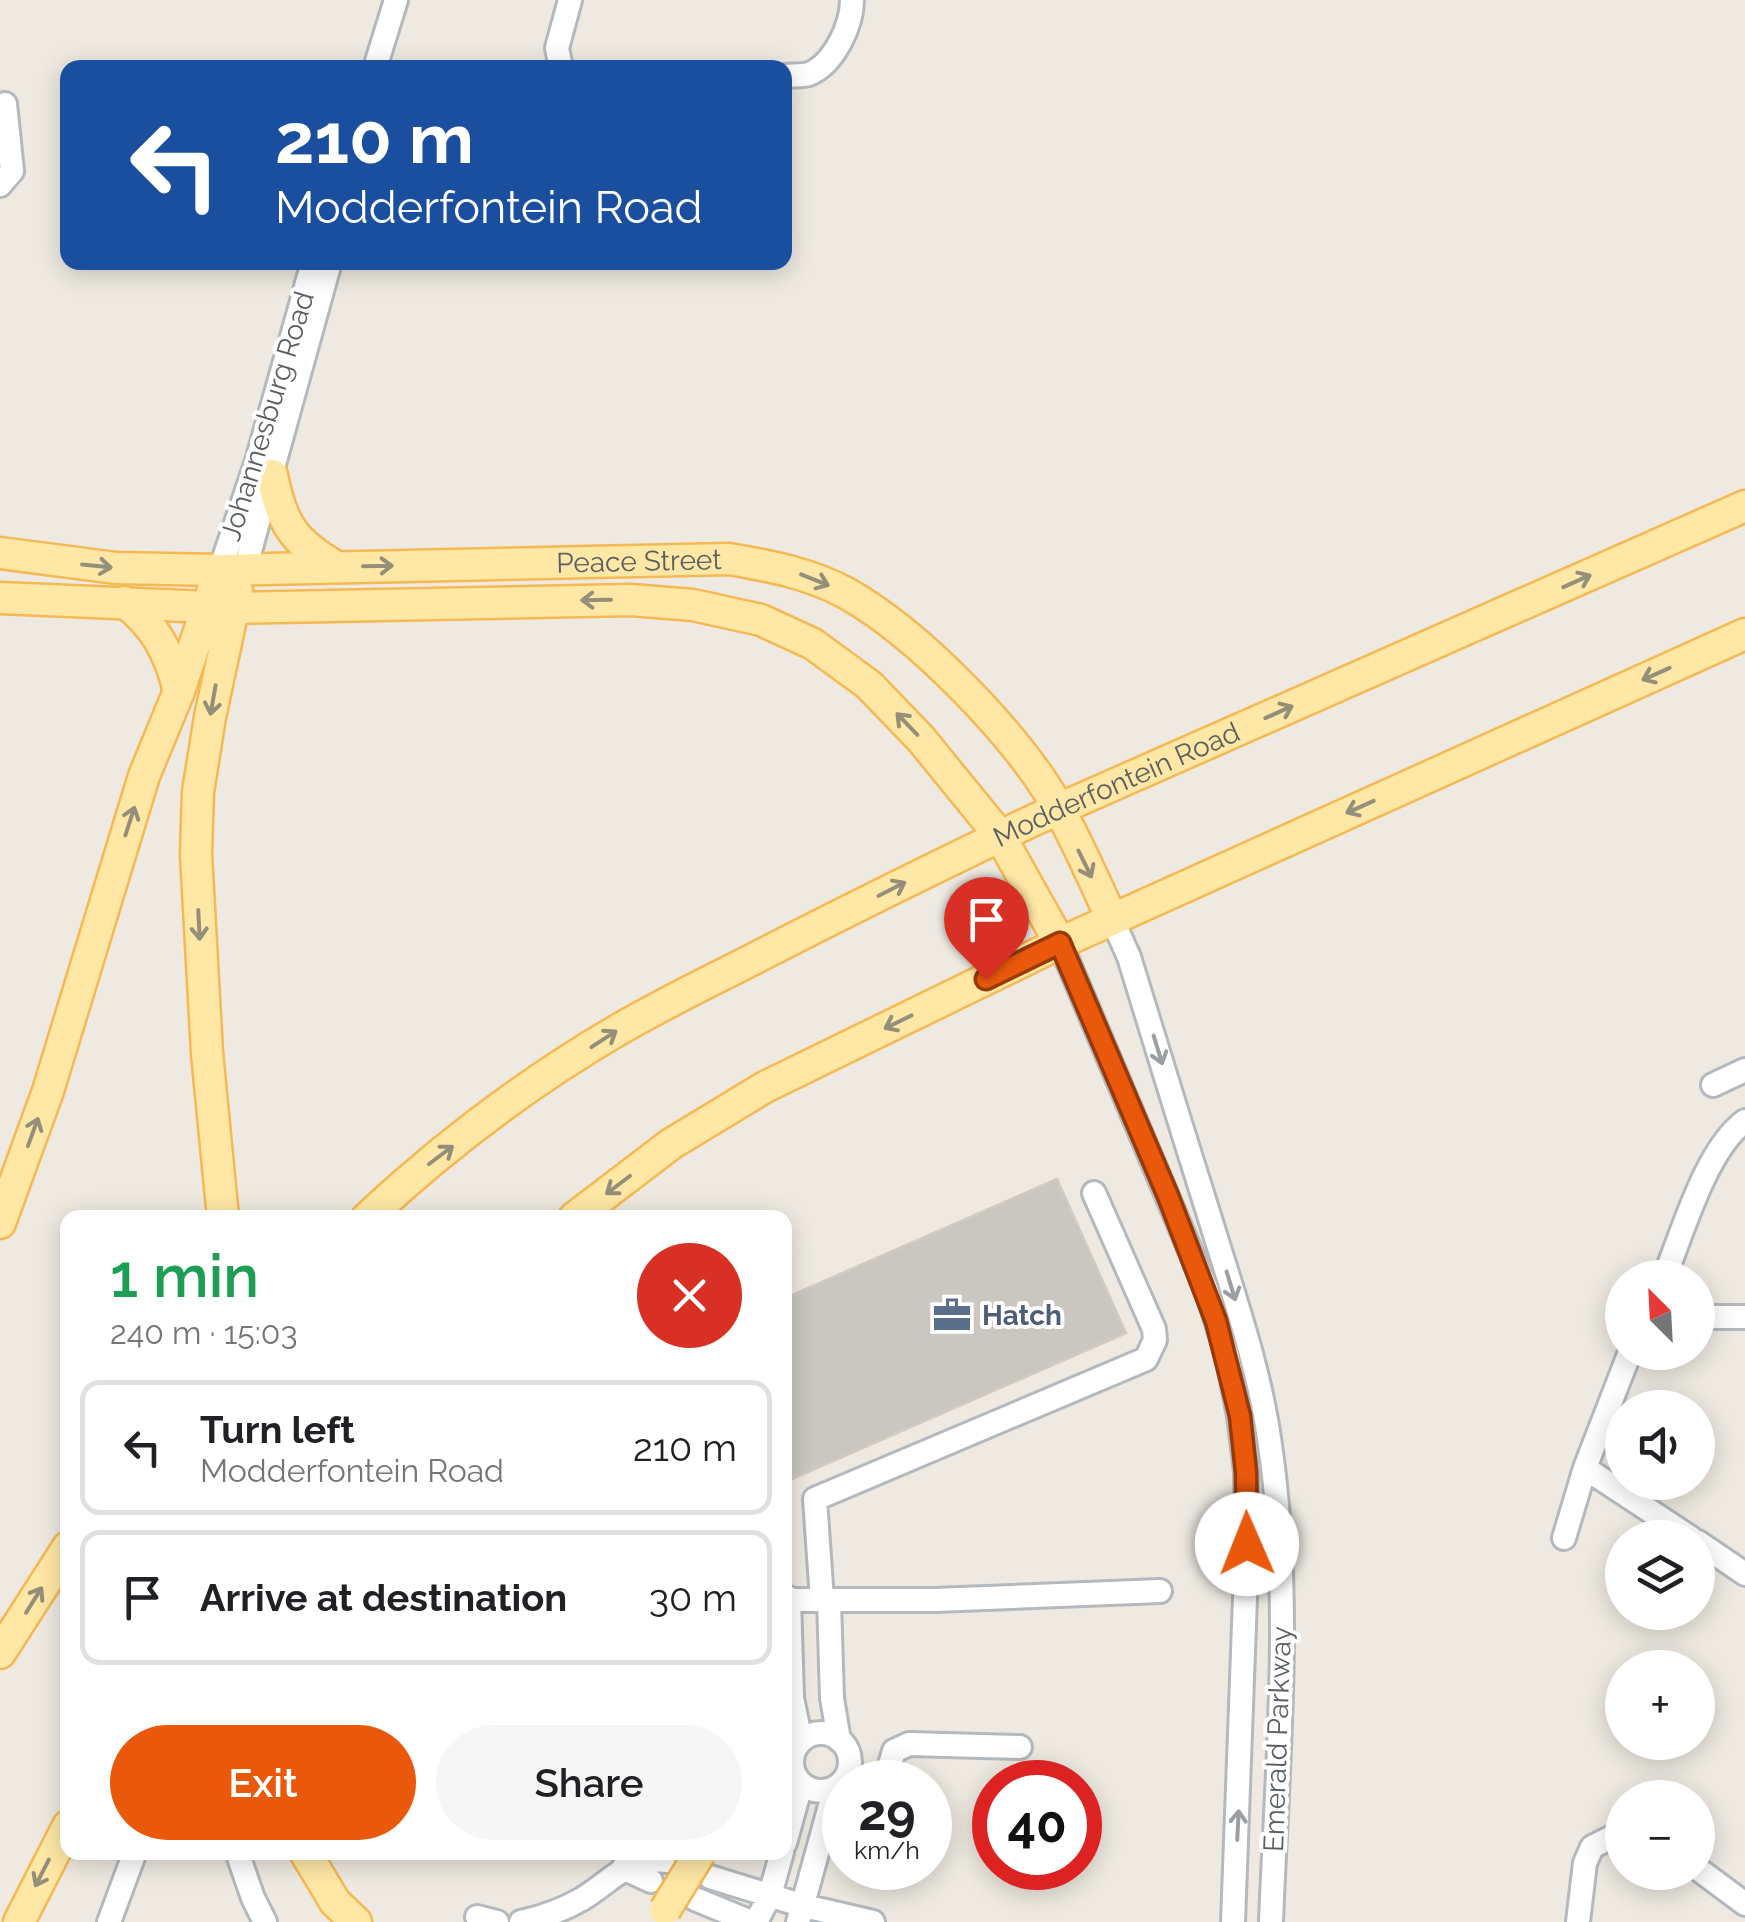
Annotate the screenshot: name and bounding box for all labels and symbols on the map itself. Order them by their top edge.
street label: Johannesburg Road [214,287,321,545]
street label: Peace Street [556,543,723,580]
one-way arrow [360,556,393,576]
one-way arrow [80,557,112,576]
one-way arrow [1561,571,1592,589]
one-way arrow [799,572,830,590]
one-way arrow [580,591,612,610]
one-way arrow [1641,666,1672,684]
one-way arrow [203,683,222,715]
one-way arrow [1263,702,1294,720]
one-way arrow [896,712,919,737]
street label: Modderfontein Road [988,715,1245,854]
one-way arrow [1345,799,1376,817]
one-way arrow [122,806,140,838]
one-way arrow [1077,848,1096,878]
pin [944,877,1029,980]
one-way arrow [876,879,906,898]
one-way arrow [190,908,209,940]
one-way arrow [884,1013,914,1032]
one-way arrow [589,1029,617,1050]
one-way arrow [1150,1034,1168,1065]
one-way arrow [25,1117,43,1148]
one-way arrow [427,1144,454,1165]
one-way arrow [605,1174,632,1195]
north arrow [1605,1260,1715,1370]
one-way arrow [1223,1269,1241,1301]
office icon: Hatch [931,1294,973,1336]
place label: Hatch [982,1299,1062,1332]
position arrow [1195,1492,1299,1596]
one-way arrow [23,1586,44,1615]
street label: Emerald Parkway [1257,1626,1298,1852]
speed limit sign: 40 [972,1760,1102,1890]
one-way arrow [1229,1809,1248,1841]
one-way arrow [32,1858,51,1888]

